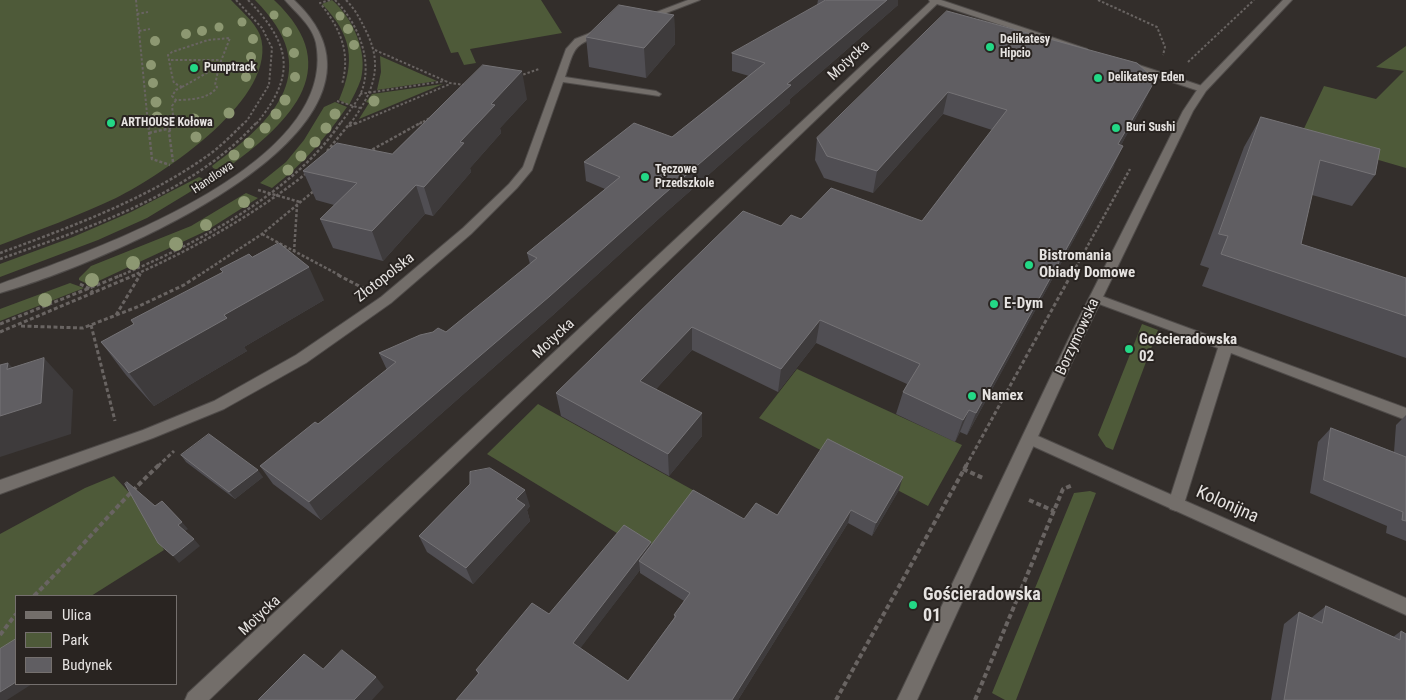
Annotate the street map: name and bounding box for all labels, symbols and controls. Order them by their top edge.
place label: Delikatesy Hipcio [1000,33,1050,61]
street label: Motycka [824,37,874,85]
marker: Delikatesy Hipcio [984,41,996,53]
place label: Pumptrack [204,61,256,75]
marker: Pumptrack [188,62,200,74]
place label: Delikatesy Eden [1108,71,1184,85]
marker: Delikatesy Eden [1092,72,1104,84]
place label: ARTHOUSE Kołowa [121,116,213,130]
marker: ARTHOUSE Kołowa [105,117,117,129]
place label: Buri Sushi [1126,121,1175,135]
marker: Buri Sushi [1110,122,1122,134]
street label: Handlowa [189,159,237,197]
place label: Tęczowe Przedszkole [655,163,714,191]
marker: Tęczowe Przedszkole [639,171,651,183]
place label: Bistromania Obiady Domowe [1039,247,1135,282]
street label: Złotopolska [352,249,418,307]
marker: Bistromania Obiady Domowe [1023,259,1035,271]
place label: E-Dym [1004,295,1043,313]
street label: Borzymowska [1052,296,1104,378]
marker: E-Dym [988,298,1000,310]
street label: Motycka [529,315,579,363]
place label: Gościeradowska 02 [1139,331,1237,366]
marker: Gościeradowska 02 [1123,343,1135,355]
place label: Namex [982,387,1023,405]
marker: Namex [966,390,978,402]
street label: Kolonijna [1192,482,1262,528]
place label: Gościeradowska 01 [923,584,1041,626]
street label: Motycka [235,592,285,640]
legend [15,595,178,685]
marker: Gościeradowska 01 [907,599,919,611]
text: Ulica [62,606,91,624]
text: Park [62,631,89,649]
text: Budynek [62,656,112,674]

